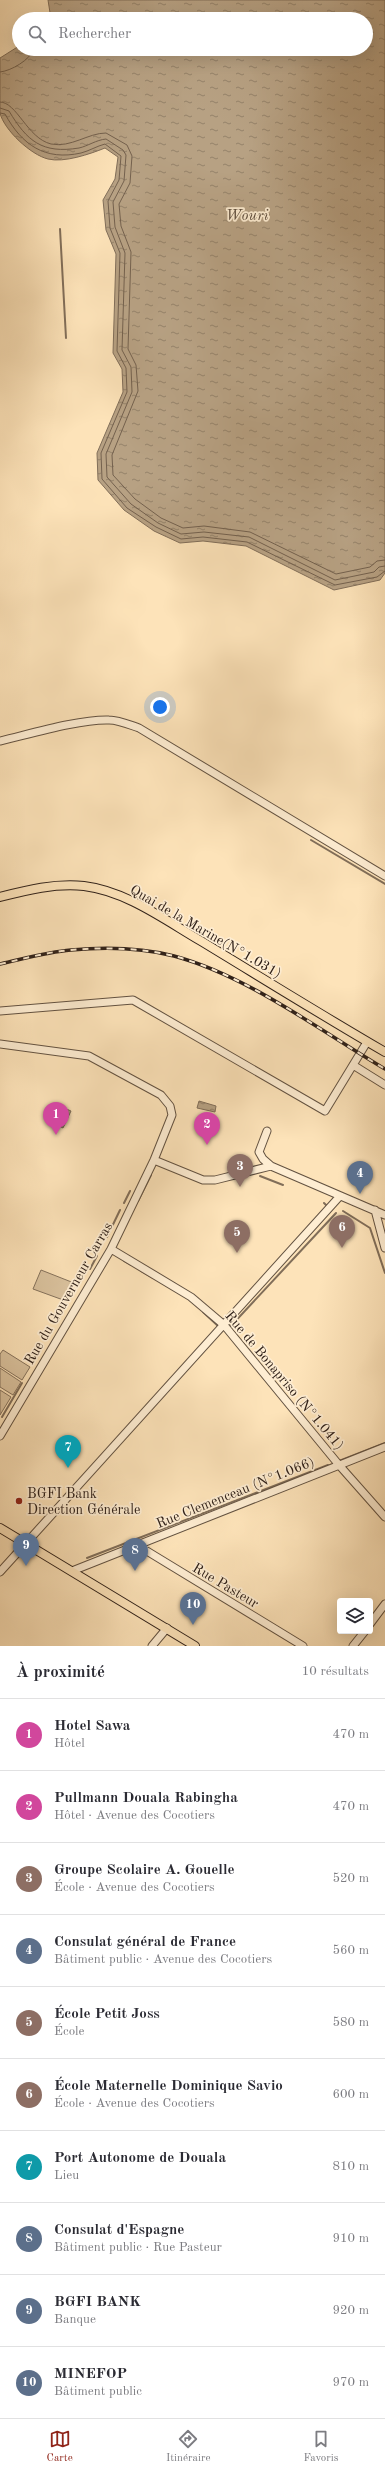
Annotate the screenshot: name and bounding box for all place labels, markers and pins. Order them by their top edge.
pin: 1 [43,1102,69,1135]
pin: 2 [194,1112,220,1145]
pin: 3 [227,1154,253,1187]
pin: 4 [347,1161,373,1194]
pin: 6 [329,1215,355,1248]
pin: 5 [224,1220,250,1253]
pin: 7 [55,1435,81,1468]
place label: BGFI Bank Direction Générale [27,1487,140,1517]
marker: BGFI Bank Direction Générale [14,1496,24,1506]
pin: 9 [13,1533,39,1566]
pin: 8 [122,1538,148,1571]
pin: 10 [180,1592,206,1625]

